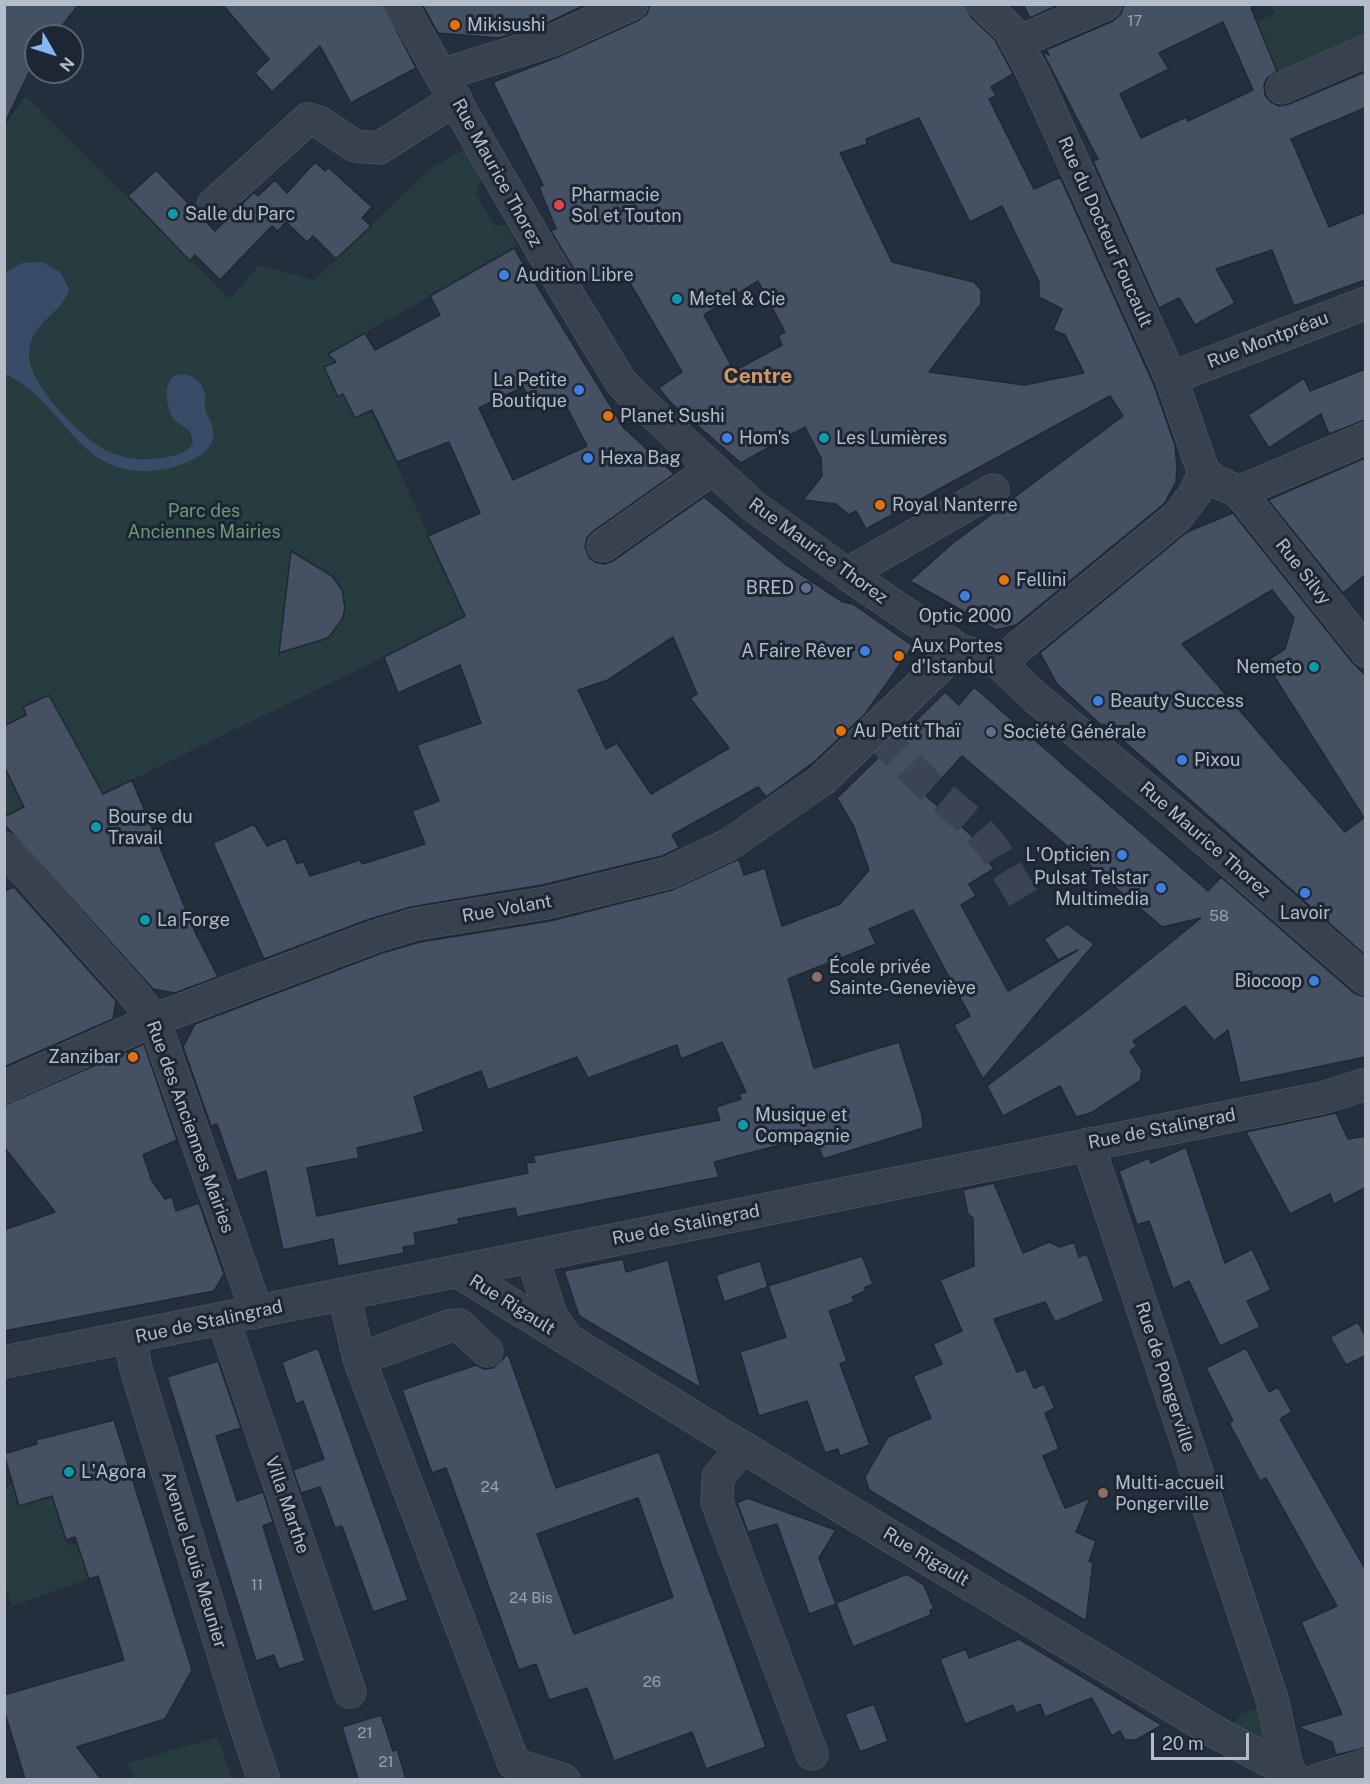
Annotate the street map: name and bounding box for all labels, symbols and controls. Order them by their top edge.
house number: 17 [1127,12,1143,30]
place label: Mikisushi [467,14,546,36]
marker: Mikisushi [448,18,462,32]
north arrow [24,24,84,84]
text: N [56,54,78,75]
street label: Rue Maurice Thorez [447,95,547,251]
street label: Rue du Docteur Foucault [1053,133,1157,331]
place label: Pharmacie Sol et Touton [571,184,682,226]
marker: Pharmacie Sol et Touton [552,198,566,212]
place label: Salle du Parc [185,203,295,225]
marker: Salle du Parc [166,207,180,221]
place label: Audition Libre [516,264,634,286]
marker: Audition Libre [497,268,511,282]
place label: Metel & Cie [689,288,786,310]
marker: Metel & Cie [670,292,684,306]
street label: Rue Montpréau [1204,307,1332,373]
district label: Centre [724,364,792,390]
place label: La Petite Boutique [491,369,567,412]
marker: La Petite Boutique [572,383,586,397]
place label: Planet Sushi [620,405,725,427]
marker: Planet Sushi [601,409,615,423]
place label: Hom's [739,427,790,449]
place label: Les Lumières [836,427,947,449]
marker: Hom's [720,431,734,445]
marker: Les Lumières [817,431,831,445]
place label: Hexa Bag [600,447,681,469]
marker: Hexa Bag [581,451,595,465]
street label: Rue Maurice Thorez [745,493,891,609]
place label: Royal Nanterre [892,494,1018,516]
marker: Royal Nanterre [873,498,887,512]
park label: Parc des Anciennes Mairies [127,500,281,542]
street label: Rue Silvy [1271,535,1335,609]
place label: Fellini [1016,569,1067,591]
marker: Fellini [997,573,1011,587]
place label: BRED [746,577,794,599]
marker: BRED [799,581,813,595]
marker: Optic 2000 [958,589,972,603]
place label: Optic 2000 [919,605,1011,627]
place label: Aux Portes d'Istanbul [911,635,1003,678]
place label: A Faire Rêver [741,640,853,662]
marker: A Faire Rêver [858,644,872,658]
marker: Aux Portes d'Istanbul [892,649,906,663]
place label: Nemeto [1236,656,1302,678]
marker: Nemeto [1307,660,1321,674]
place label: Beauty Success [1110,690,1244,712]
marker: Beauty Success [1091,694,1105,708]
place label: Au Petit Thaï [853,720,961,742]
place label: Société Générale [1003,721,1146,743]
marker: Au Petit Thaï [834,724,848,738]
marker: Société Générale [984,725,998,739]
place label: Pixou [1194,749,1240,771]
marker: Pixou [1175,753,1189,767]
street label: Rue Maurice Thorez [1135,777,1275,903]
place label: Bourse du Travail [108,806,193,848]
marker: Bourse du Travail [89,820,103,834]
place label: L'Opticien [1026,844,1110,866]
marker: L'Opticien [1115,848,1129,862]
place label: Pulsat Telstar Multimedia [1034,867,1149,910]
marker: Pulsat Telstar Multimedia [1154,881,1168,895]
marker: Lavoir [1298,886,1312,900]
street label: Rue Volant [460,890,554,928]
place label: Lavoir [1280,902,1330,924]
house number: 58 [1209,907,1229,925]
place label: La Forge [157,909,230,931]
marker: La Forge [138,913,152,927]
place label: École privée Sainte-Geneviève [829,956,976,998]
marker: École privée Sainte-Geneviève [810,970,824,984]
place label: Biocoop [1234,970,1302,992]
marker: Biocoop [1307,974,1321,988]
street label: Rue des Anciennes Mairies [141,1018,239,1236]
place label: Zanzibar [48,1046,121,1068]
marker: Zanzibar [126,1050,140,1064]
place label: Musique et Compagnie [755,1104,850,1146]
street label: Rue de Stalingrad [1086,1104,1238,1154]
marker: Musique et Compagnie [736,1118,750,1132]
street label: Rue de Stalingrad [610,1200,762,1250]
street label: Rue Rigault [465,1270,559,1340]
street label: Rue de Stalingrad [133,1296,285,1348]
street label: Rue de Pongerville [1131,1299,1199,1455]
street label: Villa Marthe [260,1453,314,1557]
place label: L'Agora [81,1461,146,1483]
marker: L'Agora [62,1465,76,1479]
street label: Avenue Louis Meunier [157,1469,231,1651]
place label: Multi-accueil Pongerville [1115,1472,1225,1514]
house number: 24 [481,1478,499,1496]
marker: Multi-accueil Pongerville [1096,1486,1110,1500]
street label: Rue Rigault [879,1523,973,1591]
house number: 11 [251,1576,263,1594]
house number: 24 Bis [509,1589,553,1607]
house number: 26 [643,1673,661,1691]
scale bar [1154,1721,1252,1759]
house number: 21 [357,1724,373,1742]
text: 20 m [1162,1733,1204,1754]
house number: 21 [378,1753,394,1771]

